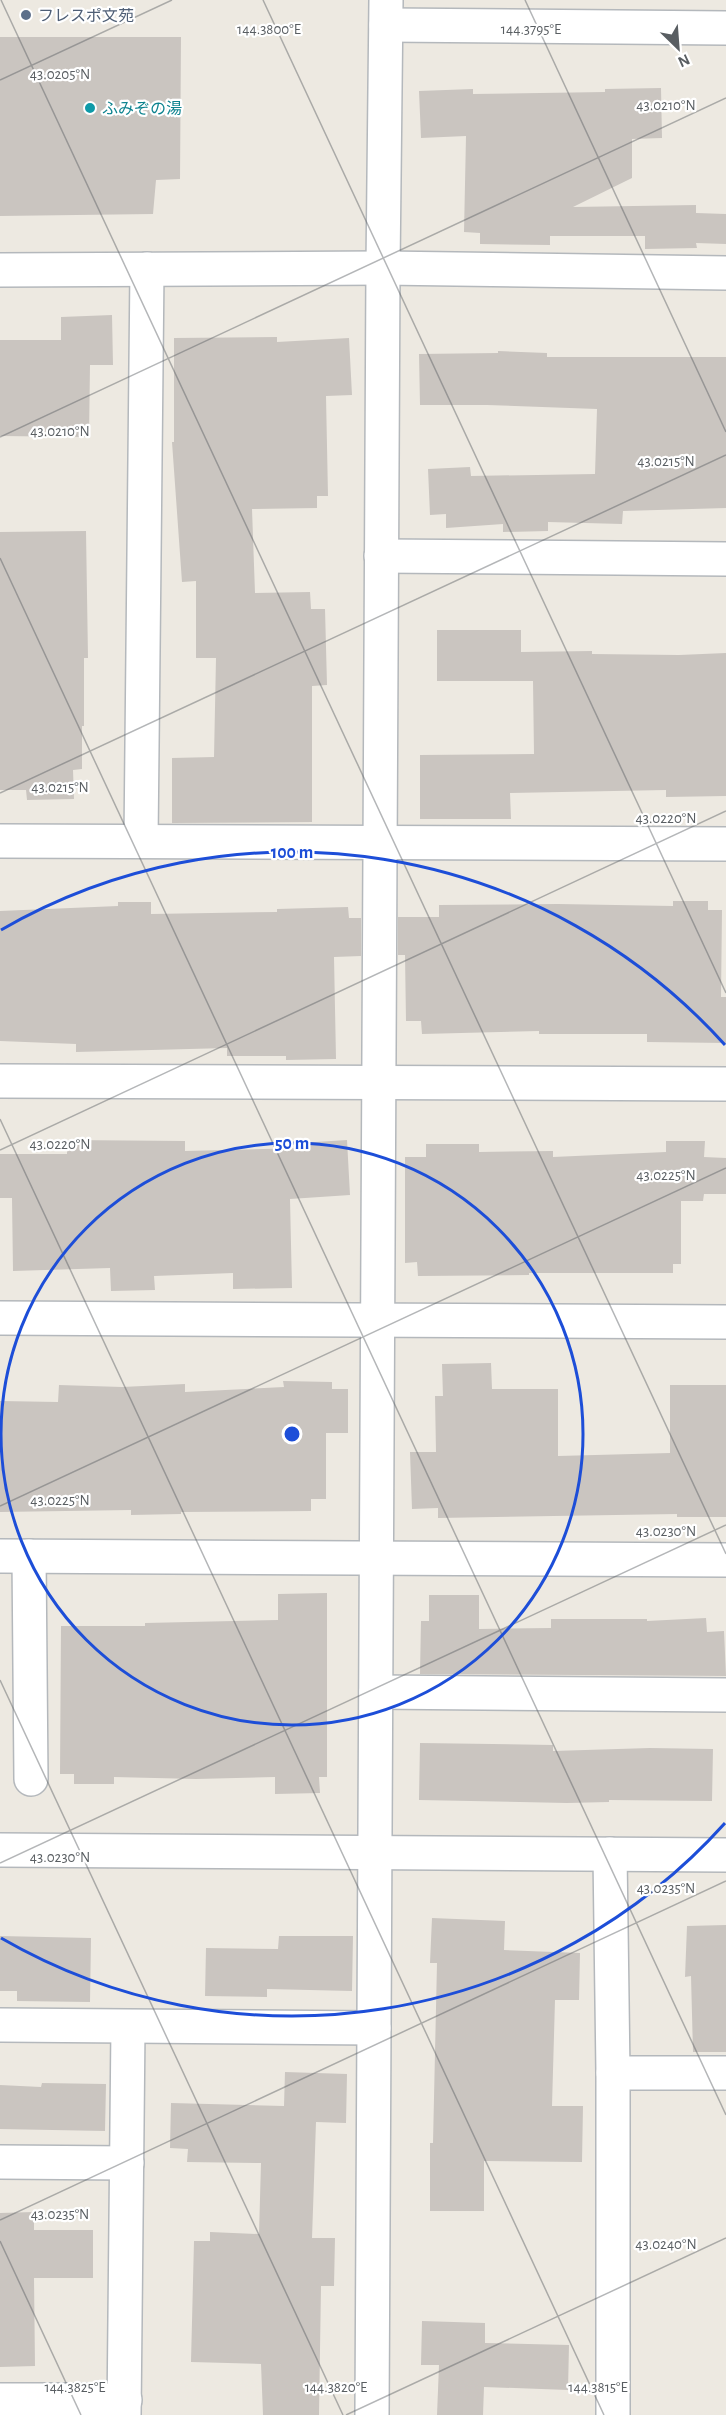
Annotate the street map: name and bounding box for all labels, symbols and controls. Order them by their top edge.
marker: フレスポ文苑 [19,8,33,22]
place label: フレスポ文苑 [38,8,134,24]
north arrow [648,18,708,78]
text: 144.3800°E [237,22,301,37]
text: 144.3795°E [501,22,561,37]
text: N [675,51,692,70]
text: 43.0205°N [30,67,90,82]
text: 43.0210°N [636,98,696,113]
place label: ふみぞの湯 [102,100,182,117]
marker: ふみぞの湯 [83,101,97,115]
text: 43.0210°N [30,424,90,439]
text: 43.0215°N [637,454,695,469]
text: 43.0215°N [31,780,89,795]
text: 43.0220°N [636,811,696,826]
text: 100 m [271,844,313,862]
text: 50 m [275,1135,309,1153]
text: 43.0220°N [30,1137,90,1152]
text: 43.0225°N [636,1168,696,1183]
centre of rings [282,1424,302,1444]
text: 43.0225°N [30,1493,90,1508]
text: 43.0230°N [636,1524,696,1539]
text: 43.0230°N [30,1850,90,1865]
text: 43.0235°N [637,1881,695,1896]
text: 43.0235°N [31,2207,89,2222]
text: 43.0240°N [635,2237,697,2252]
text: 144.3825°E [44,2380,106,2395]
text: 144.3820°E [305,2380,367,2395]
text: 144.3815°E [568,2380,628,2395]

